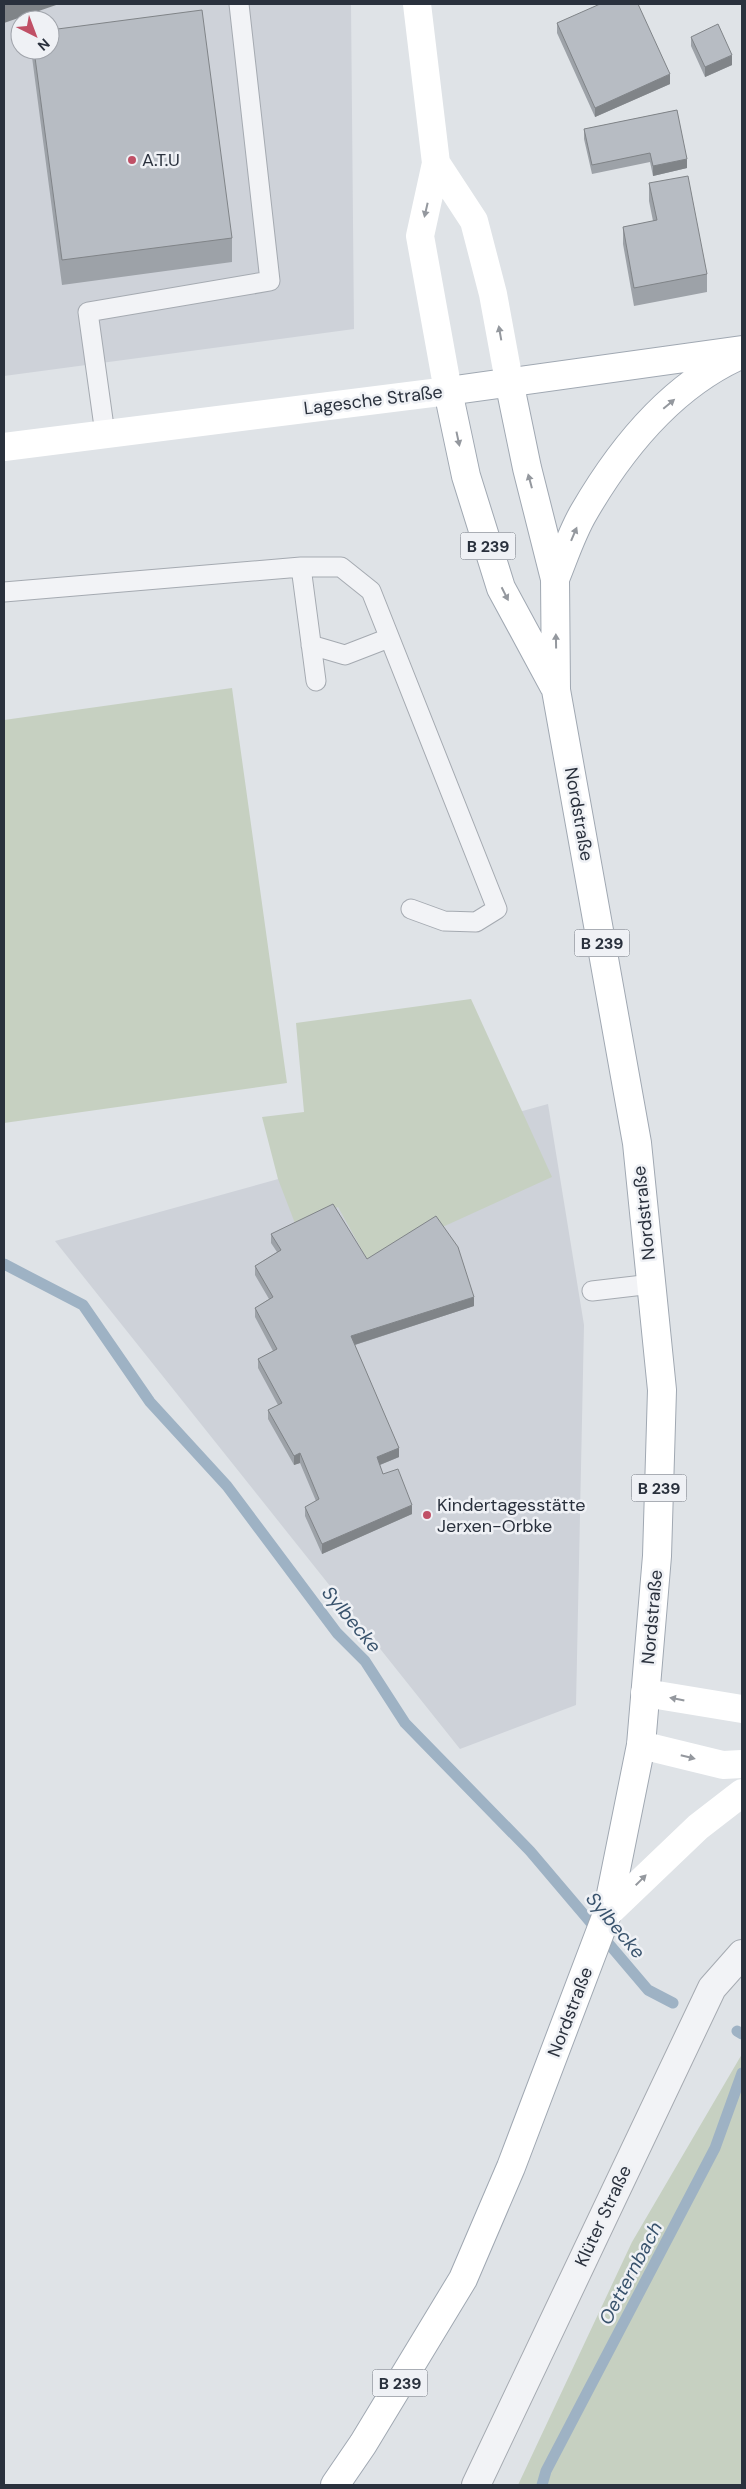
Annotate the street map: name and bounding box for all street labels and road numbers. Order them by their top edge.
street label: Lagesche Straße [302,380,444,420]
road number: B 239 [460,532,516,560]
street label: Nordstraße [559,765,599,863]
road number: B 239 [574,930,630,956]
street label: Nordstraße [627,1165,661,1261]
road number: B 239 [632,1475,686,1502]
street label: Nordstraße [636,1569,668,1665]
street label: Nordstraße [542,1963,598,2061]
street label: Klüter Straße [569,2161,637,2271]
road number: B 239 [372,2370,428,2396]

